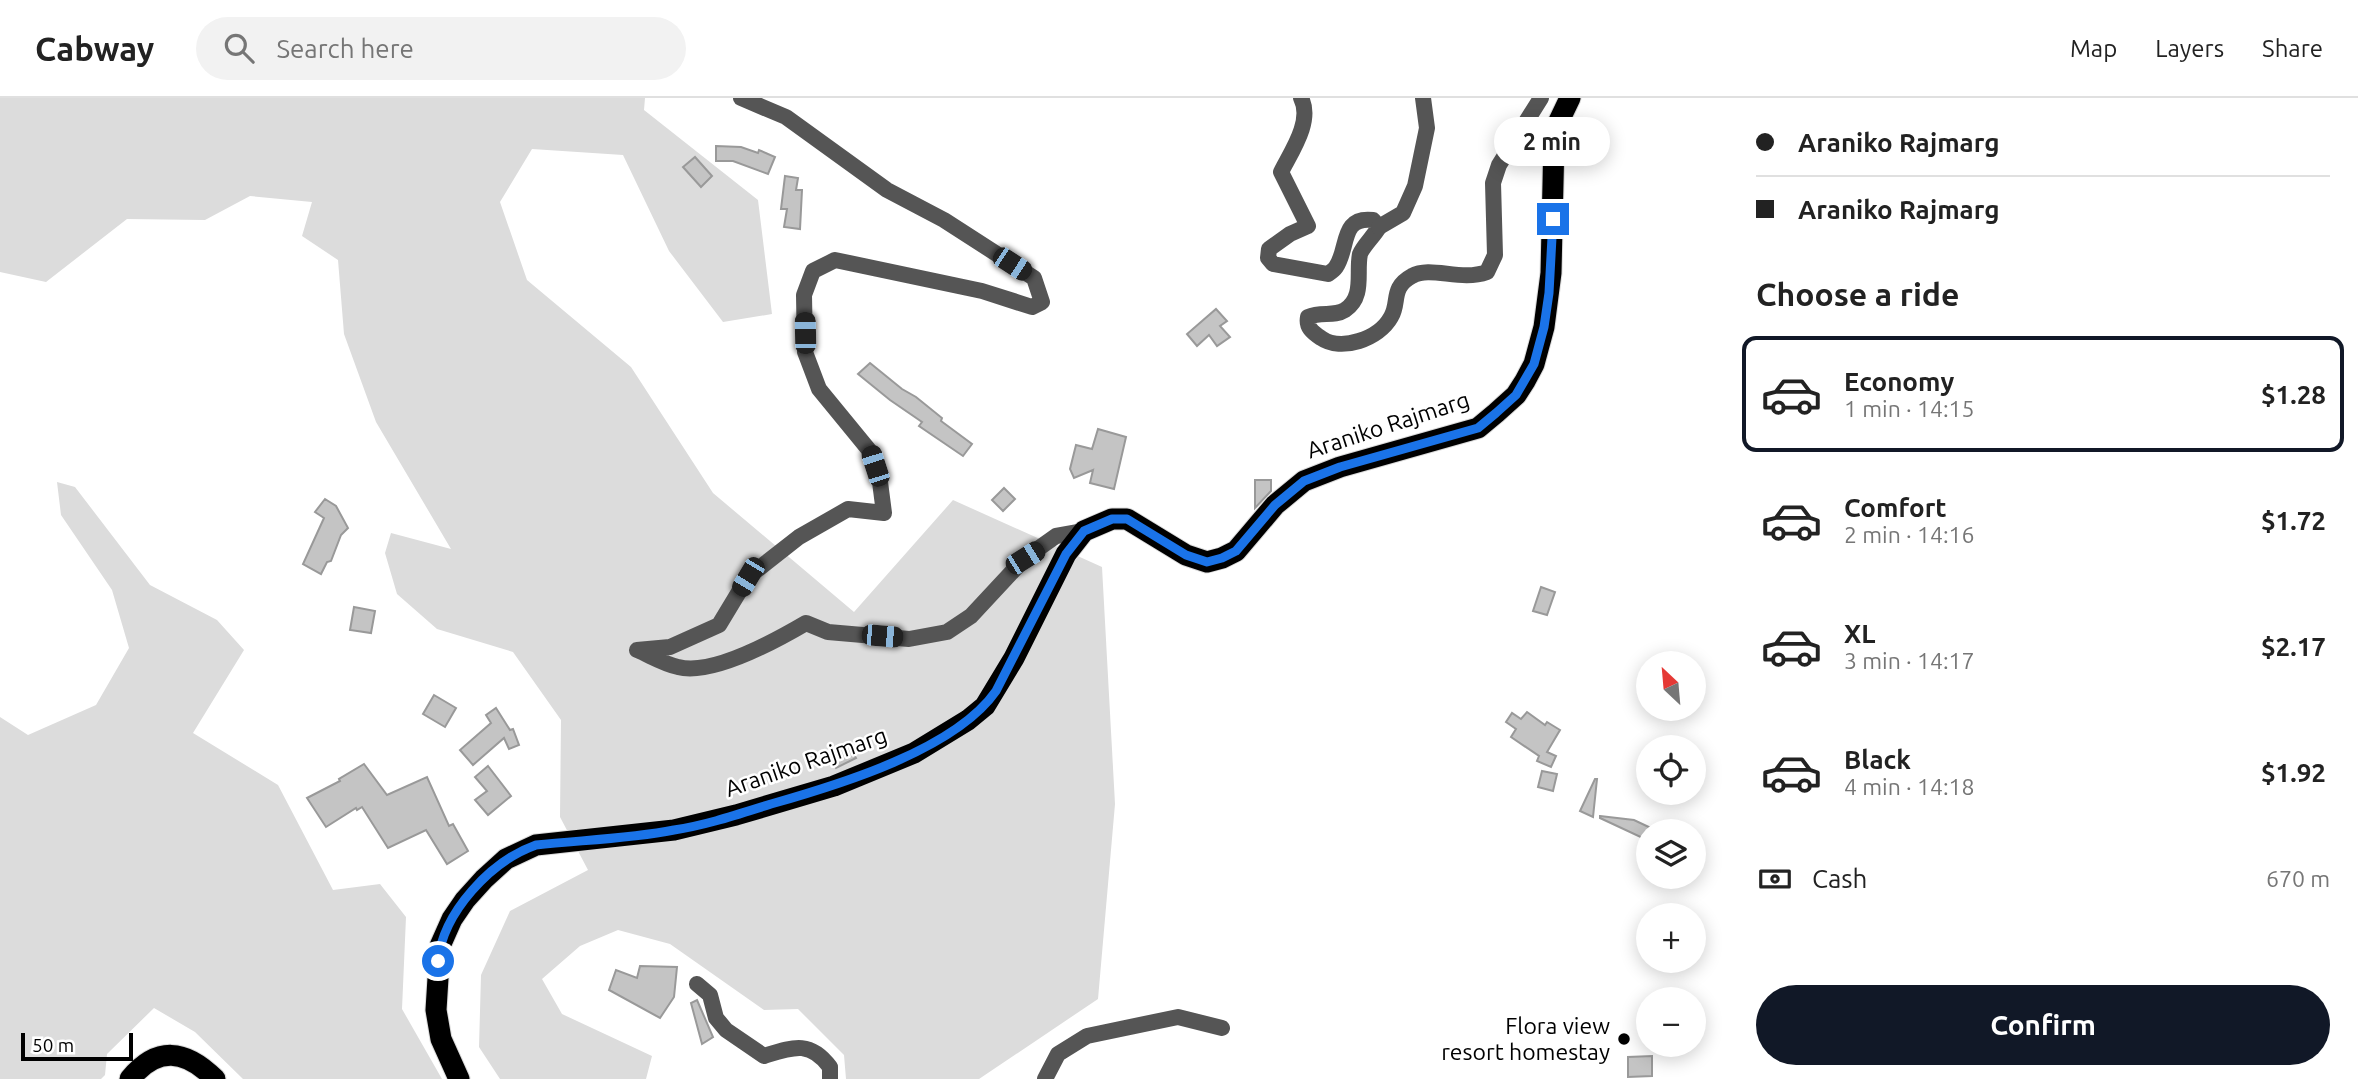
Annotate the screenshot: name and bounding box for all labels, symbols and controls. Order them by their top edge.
search box [196,17,686,80]
icon: search [220,29,258,67]
text: Cabway [35,30,154,67]
text: Search here [276,34,414,63]
text: Map [2070,35,2117,62]
text: Layers [2155,35,2224,62]
text: Share [2262,35,2323,62]
callout: 2 min [1495,117,1611,166]
text: Araniko Rajmarg [1798,128,2000,157]
text: 2 min [1523,129,1581,154]
text: Araniko Rajmarg [1798,195,2000,224]
route end [1537,203,1569,235]
car [989,244,1036,284]
text: Choose a ride [1756,276,1959,312]
car [795,312,816,354]
icon: car [1760,363,1823,426]
text: Economy [1844,367,1954,396]
text: $1.28 [2261,380,2326,409]
street label: Araniko Rajmarg [1303,386,1472,463]
text: 1 min · 14:15 [1844,396,1975,421]
car [859,443,892,489]
icon: car [1760,489,1823,552]
text: Comfort [1844,493,1947,522]
text: $1.72 [2261,506,2326,535]
text: 2 min · 14:16 [1844,522,1975,547]
car [1002,538,1049,578]
car [729,554,768,600]
icon: car [1760,615,1823,678]
text: XL [1844,619,1875,648]
car [861,624,904,648]
text: $2.17 [2261,632,2326,661]
text: 3 min · 14:17 [1844,648,1975,673]
north arrow [1636,651,1706,721]
map controls [1636,651,1706,1057]
street label: Araniko Rajmarg [722,722,890,801]
button: locate [1636,735,1706,805]
icon: car [1760,741,1823,804]
text: Black [1844,745,1911,774]
text: $1.92 [2261,758,2326,787]
text: 4 min · 14:18 [1844,774,1975,799]
button: layers [1636,819,1706,889]
icon: cash [1756,860,1794,898]
text: Cash [1812,864,1867,893]
text: 670 m [2266,866,2330,891]
button: + [1636,903,1706,973]
route start [422,945,454,977]
button: Confirm [1756,985,2330,1065]
button: − [1636,987,1706,1057]
place label: Flora view resort homestay [1441,1013,1610,1064]
scale bar [21,1030,133,1062]
marker: Flora view resort homestay [1616,1031,1632,1047]
text: 50 m [32,1034,74,1056]

